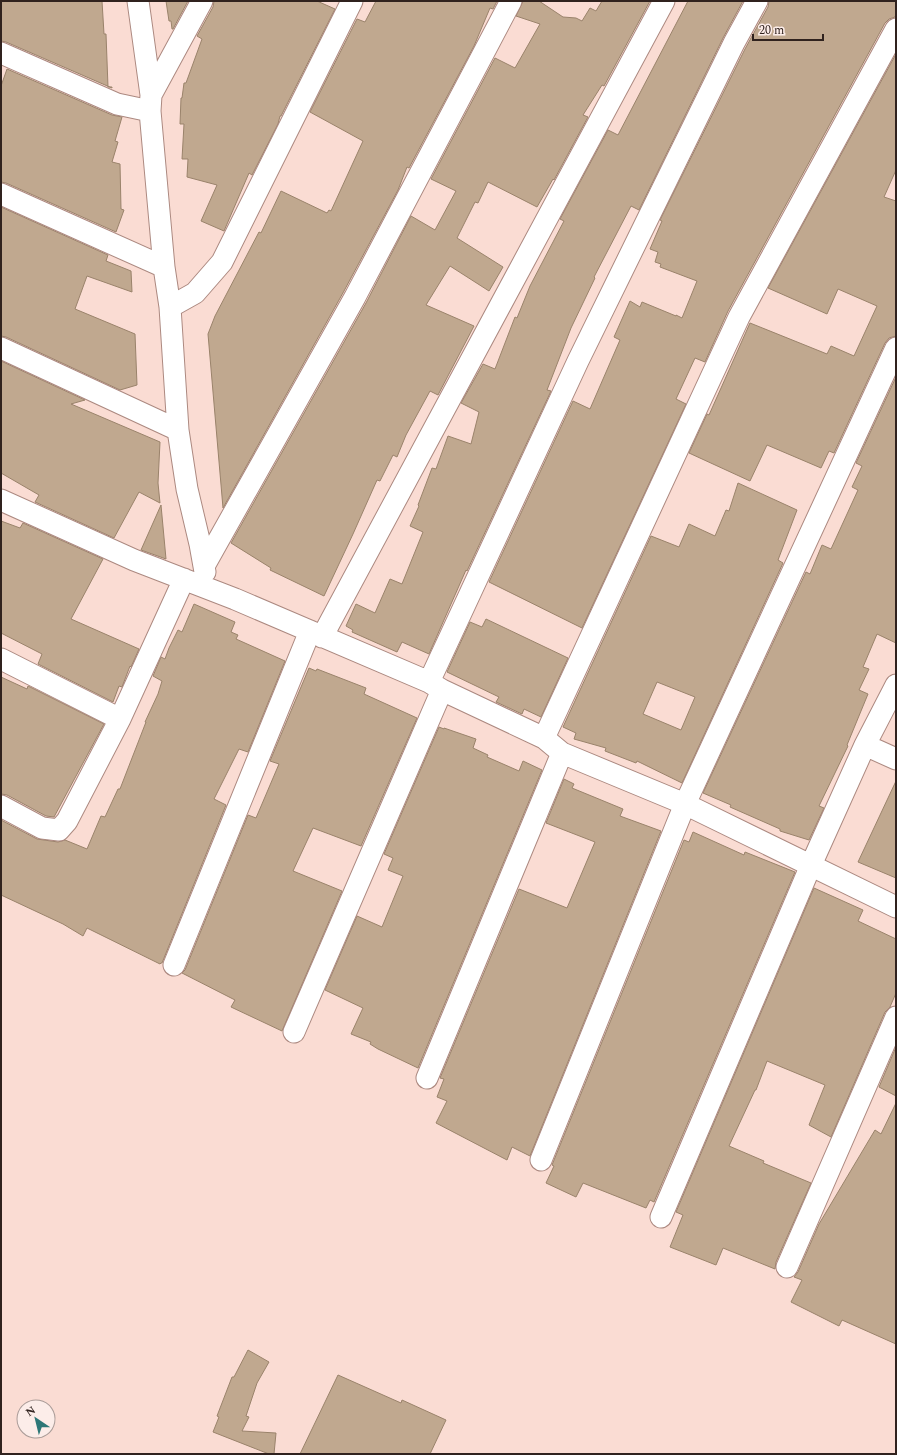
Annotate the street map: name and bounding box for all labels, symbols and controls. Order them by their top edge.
scale bar [753,16,823,42]
text: 20 m [759,21,784,40]
north arrow [16,1399,56,1439]
text: N [22,1402,39,1421]

